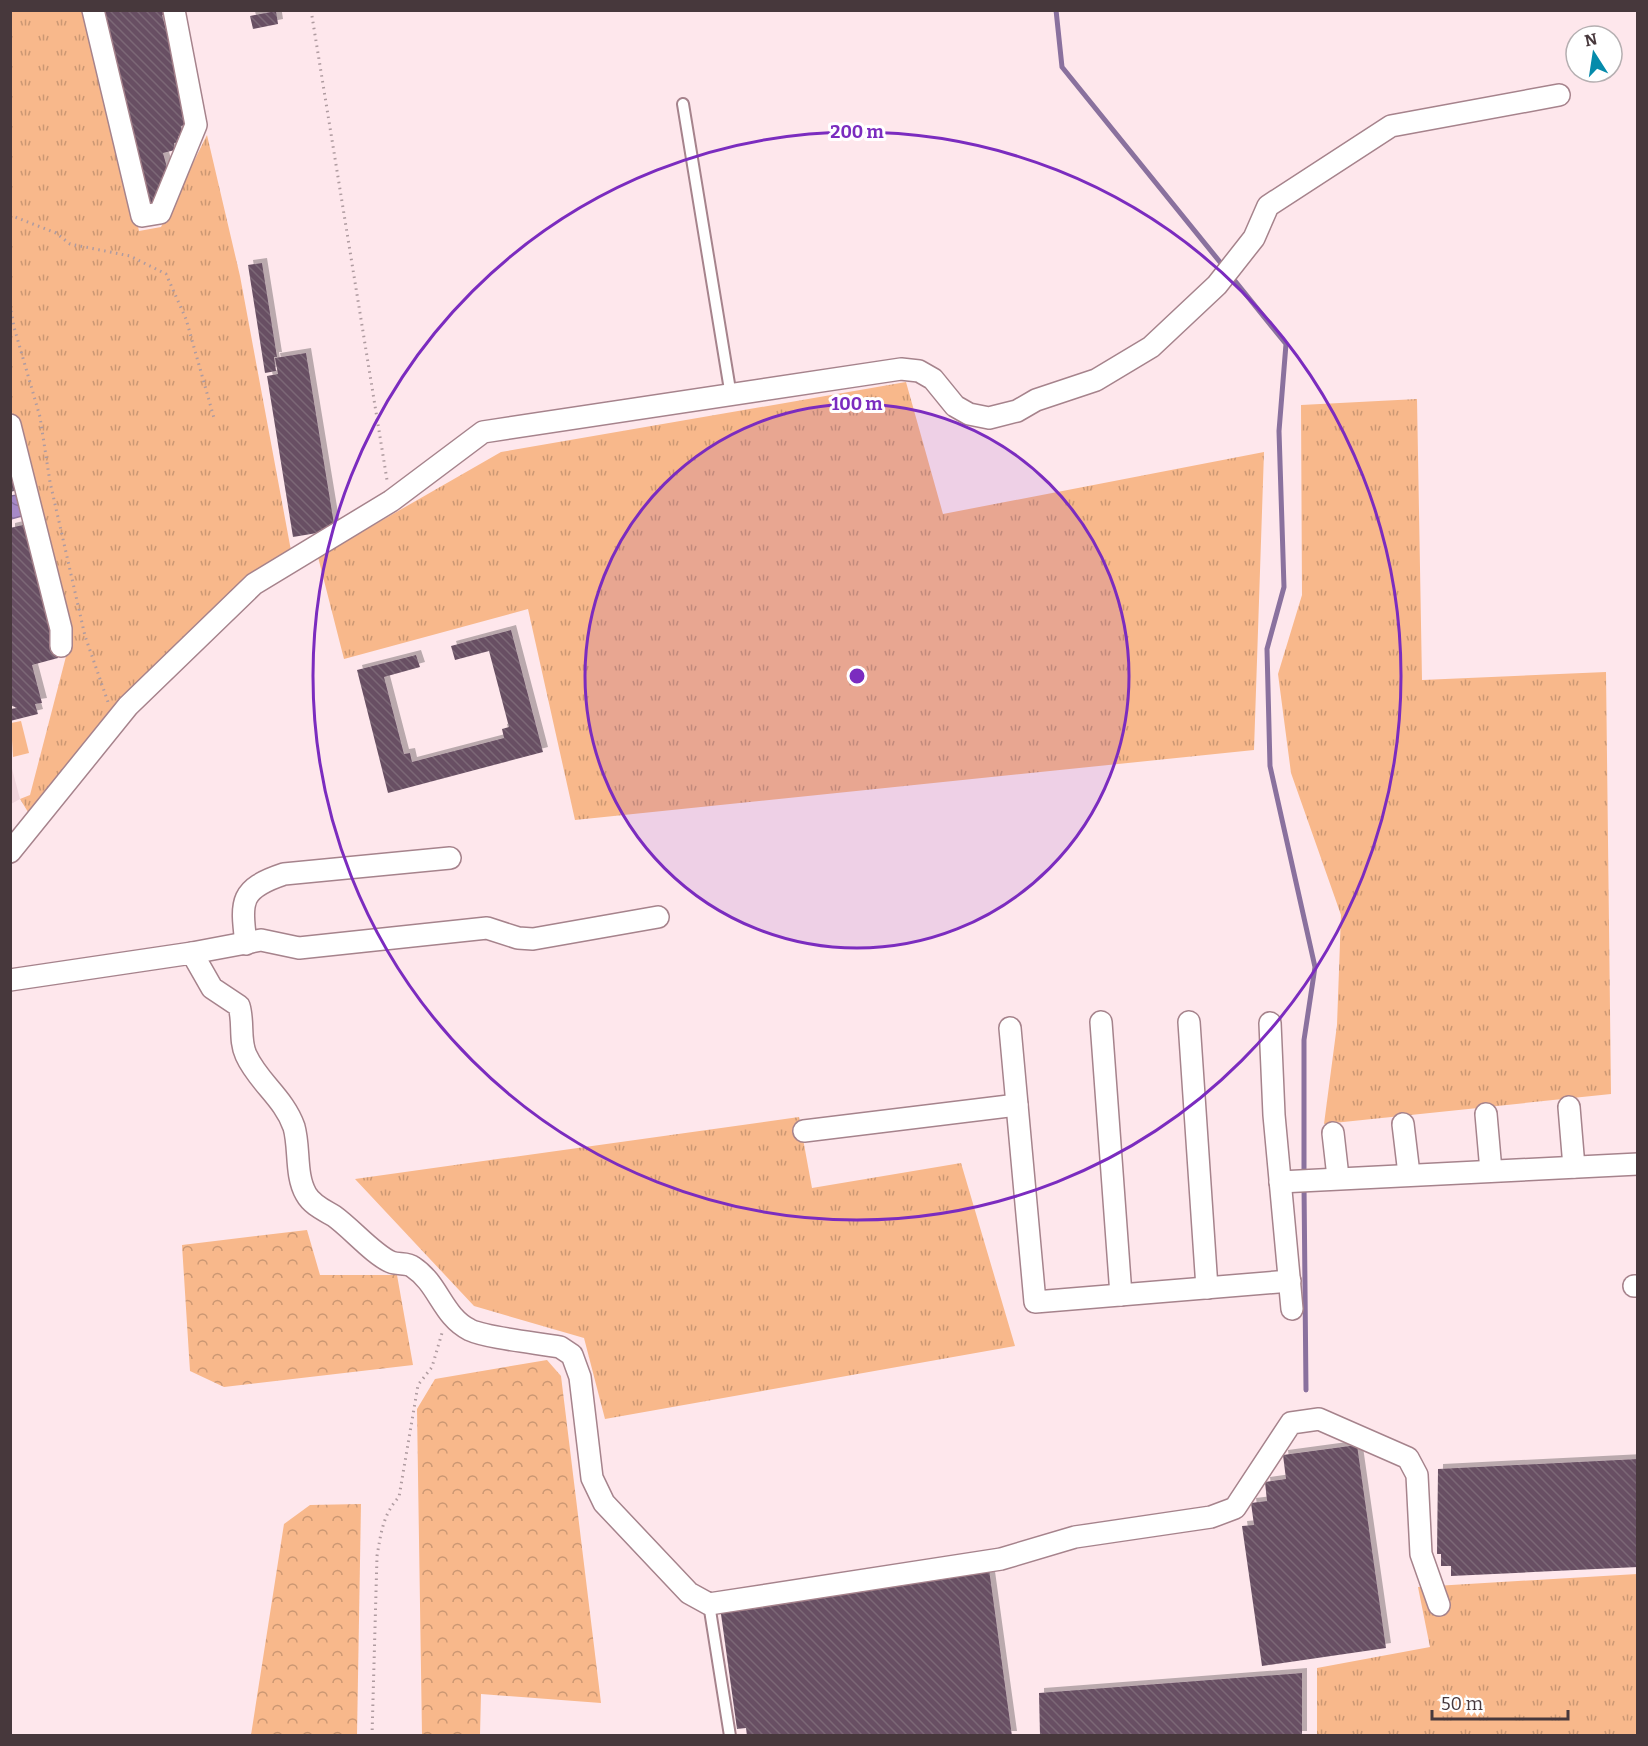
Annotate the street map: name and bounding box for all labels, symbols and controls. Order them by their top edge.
north arrow [1564,24,1624,84]
text: N [1583,29,1599,50]
text: 200 m [830,121,884,143]
text: 100 m [831,393,883,415]
centre of rings [847,666,867,686]
scale bar [1432,1683,1568,1721]
text: 50 m [1441,1693,1483,1715]

